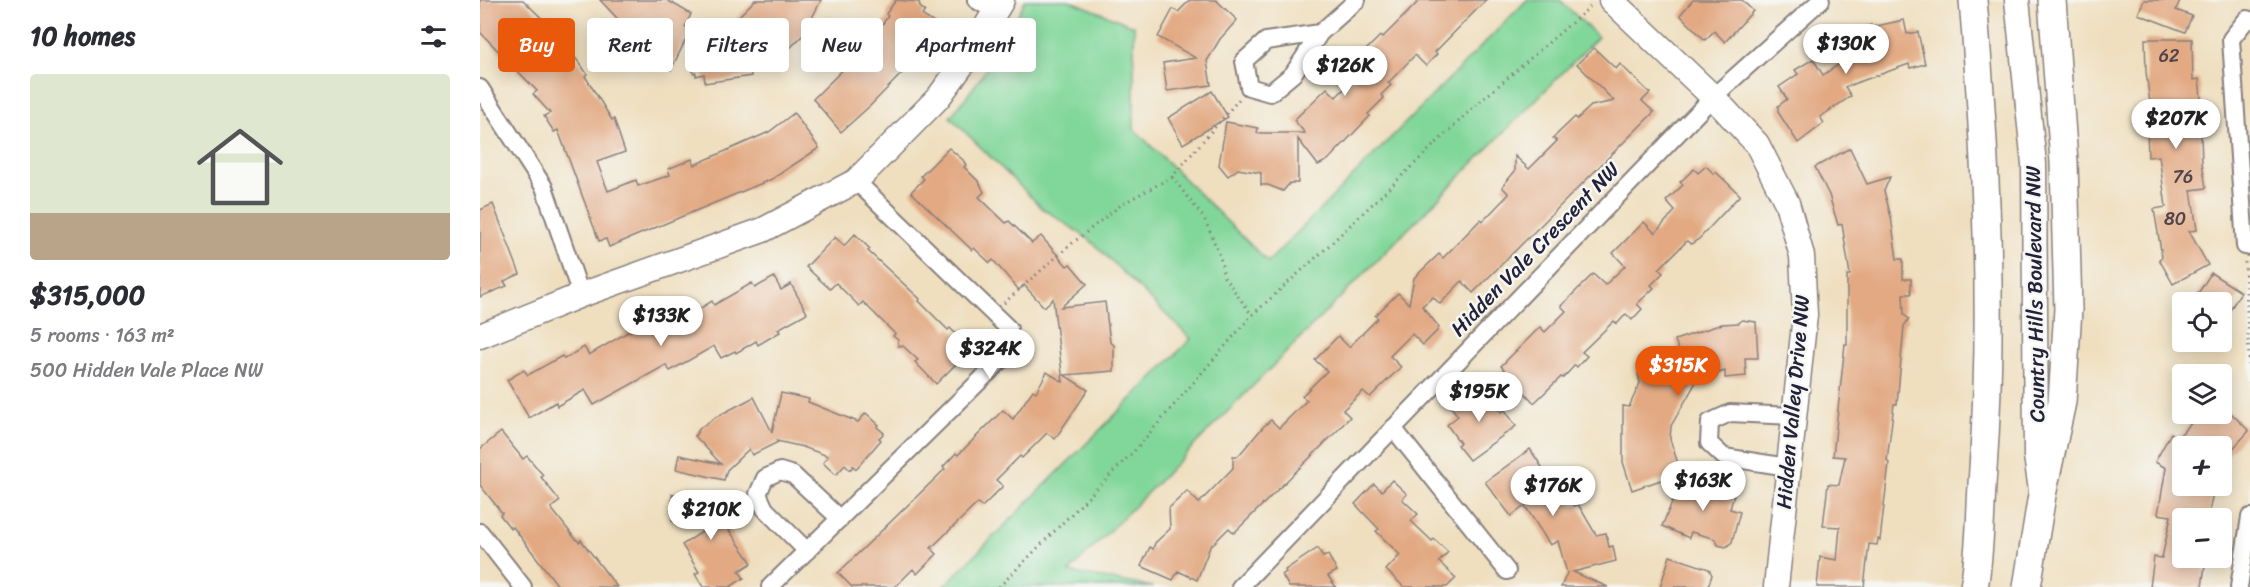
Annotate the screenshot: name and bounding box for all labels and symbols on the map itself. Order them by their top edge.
pin: $130K [1804,24,1888,75]
house number: 62 [2159,40,2179,72]
pin: $126K [1303,46,1387,97]
pin: $207K [2134,99,2218,150]
street label: Hidden Vale Crescent NW [1441,152,1630,346]
house number: 76 [2173,161,2193,193]
street label: Country Hills Boulevard NW [2014,165,2056,423]
house number: 80 [2164,203,2186,235]
street label: Hidden Valley Drive NW [1765,293,1821,511]
pin: $133K [619,296,703,347]
pin: $324K [948,329,1032,380]
pin: $315K [1636,346,1720,397]
pin: $195K [1437,372,1521,423]
pin: $163K [1661,461,1745,512]
pin: $176K [1511,466,1595,517]
pin: $210K [669,490,753,541]

